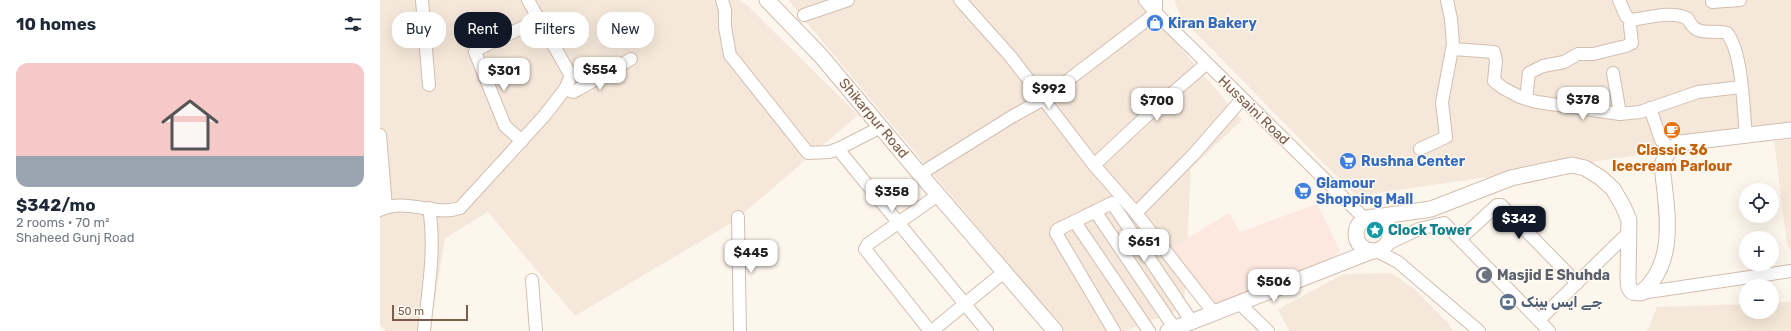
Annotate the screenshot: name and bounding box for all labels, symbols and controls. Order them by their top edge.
chip: Buy [392,12,446,48]
chip: Rent [454,12,512,48]
chip: Filters [520,12,589,48]
chip: New [597,12,654,48]
icon: filters [342,13,364,35]
shop icon: Kiran Bakery [1145,13,1165,33]
text: 10 homes [16,14,96,34]
place label: Kiran Bakery [1168,15,1257,32]
pin: $554 [576,57,624,91]
pin: $301 [480,58,528,92]
text: $554 [583,62,617,77]
text: $301 [488,63,520,78]
street label: Hussaini Road [1215,72,1293,149]
street label: Shikarpur Road [835,75,912,162]
pin: $992 [1025,76,1073,110]
text: $992 [1032,81,1066,96]
pin: $378 [1559,87,1607,121]
pin: $700 [1133,88,1181,122]
icon: home [154,89,226,161]
text: $378 [1566,92,1600,107]
text: $700 [1140,93,1174,108]
cafe icon: Classic 36 Icecream Parlour [1662,120,1682,140]
place label: Classic 36 Icecream Parlour [1612,142,1733,175]
supermarket icon: Rushna Center [1338,151,1358,171]
place label: Rushna Center [1361,153,1466,170]
place label: Glamour Shopping Mall [1316,175,1413,208]
pin: $358 [868,179,916,213]
supermarket icon: Glamour Shopping Mall [1293,181,1313,201]
map controls [1739,183,1779,319]
button: locate [1739,183,1779,223]
text: $358 [875,184,909,199]
text: $342/mo [16,195,96,215]
pin: $342 [1495,206,1543,240]
text: $342 [1502,211,1536,226]
text: 2 rooms · 70 m² [16,215,110,230]
place icon: Clock Tower [1365,220,1385,240]
place label: Clock Tower [1388,222,1472,239]
pin: $651 [1120,229,1168,263]
text: Shaheed Gunj Road [16,230,134,245]
button: + [1739,231,1779,271]
text: $651 [1128,234,1160,249]
pin: $445 [727,240,775,274]
text: $445 [734,245,768,260]
mosque icon: Masjid E Shuhda [1474,265,1494,285]
place label: Masjid E Shuhda [1497,267,1610,284]
pin: $506 [1250,269,1298,303]
text: $506 [1257,274,1291,289]
button: − [1739,279,1779,319]
bank icon: جے ایس بینک [1498,292,1518,312]
place label: جے ایس بینک [1521,294,1602,311]
scale bar [392,303,468,322]
text: 50 m [398,305,424,318]

